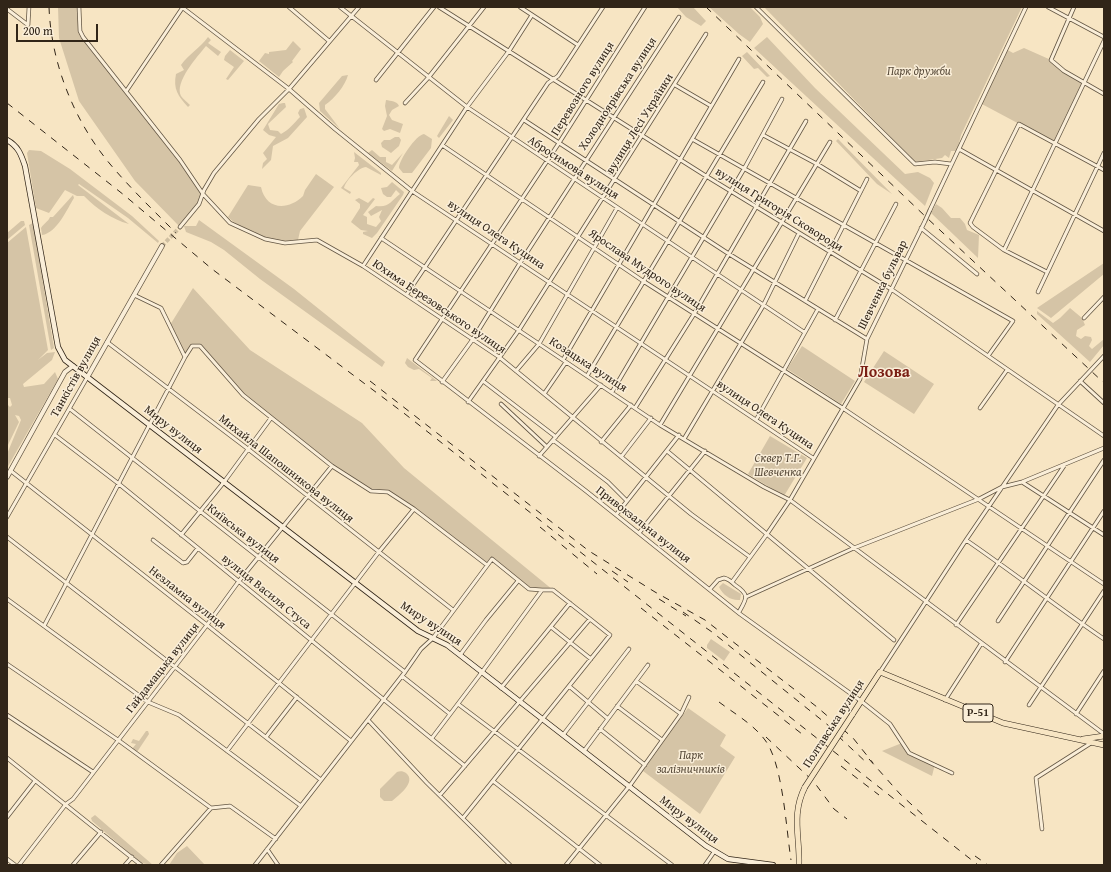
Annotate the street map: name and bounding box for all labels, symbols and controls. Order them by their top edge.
scale bar [18,16,100,42]
text: 200 m [23,22,53,39]
street label: Холодноярівська вулиця [576,35,660,153]
street label: Перевозного вулиця [548,39,618,139]
park label: Парк дружби [887,65,951,79]
street label: вулиця Лесі Українки [603,71,677,177]
street label: Абросимова вулиця [525,133,621,203]
street label: вулиця Григорія Сковороди [713,165,845,255]
street label: вулиця Олега Куцина [445,197,547,273]
street label: Ярослава Мудрого вулиця [586,226,708,316]
street label: Шевченка бульвар [855,238,911,332]
street label: Юхима Березовського вулиця [369,257,509,357]
street label: Танкістів вулиця [48,334,104,420]
street label: Козацька вулиця [546,334,630,396]
district label: Лозова [858,363,910,383]
street label: вулиця Олега Куцина [714,377,816,453]
street label: Миру вулиця [141,403,205,457]
street label: Михайла Шапошникова вулиця [216,412,356,526]
park label: Сквер Т.Г. Шевченка [754,452,802,480]
street label: Привокзальна вулиця [593,483,693,567]
street label: Київська вулиця [204,501,282,567]
street label: вулиця Василя Стуса [218,551,314,633]
street label: Незламна вулиця [146,564,228,632]
street label: Миру вулиця [398,599,464,649]
street label: Гайдамацька вулиця [123,620,203,716]
street label: Полтавська вулиця [800,677,868,771]
road number: Р-51 [963,704,993,722]
park label: Парк залізничників [657,749,725,777]
street label: Миру вулиця [657,793,721,847]

